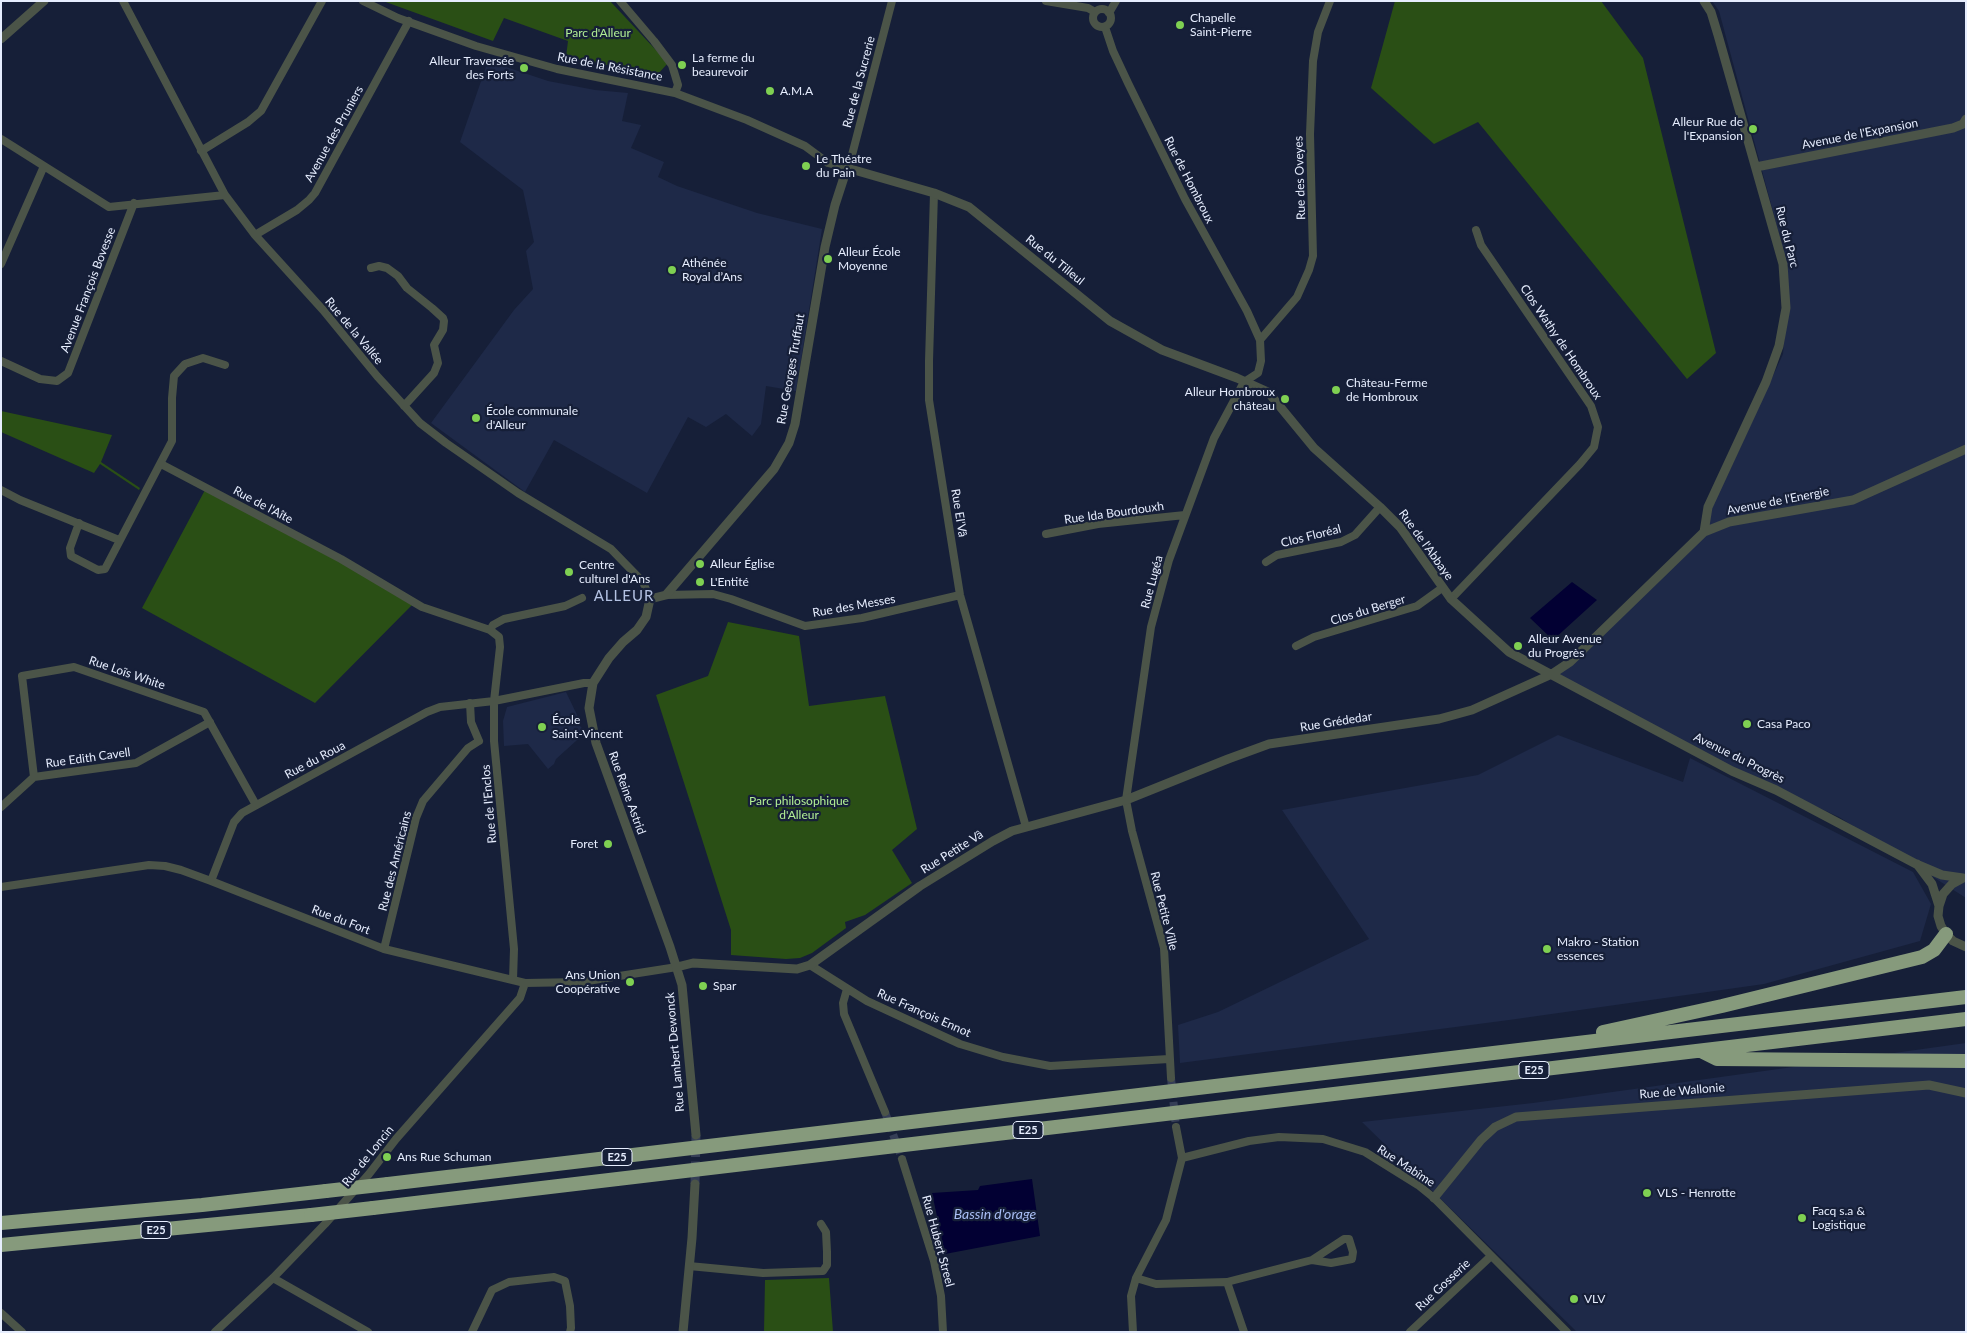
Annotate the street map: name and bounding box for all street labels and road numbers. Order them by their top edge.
street label: Rue de la Sucrerie [840,35,878,129]
street label: Rue de la Résistance [556,50,664,84]
street label: Avenue des Pruniers [302,83,366,185]
street label: Avenue de l'Expansion [1801,116,1919,152]
street label: Rue de Hombroux [1161,134,1217,226]
street label: Rue des Oveyes [1291,136,1309,220]
street label: Rue du Parc [1772,205,1802,269]
street label: Avenue François Bovesse [57,225,119,355]
street label: Rue du Tilleul [1023,232,1087,288]
street label: Clos Wathy de Hombroux [1517,282,1605,402]
street label: Rue de la Vallée [322,295,386,367]
street label: Rue Georges Truffaut [774,313,808,425]
street label: Rue de l'Aîte [231,483,295,527]
street label: Avenue de l'Energie [1726,484,1830,518]
street label: Rue El'Vâ [948,488,970,538]
street label: Rue Ida Bourdouxh [1063,499,1165,527]
street label: Rue de l'Abbaye [1396,507,1456,583]
street label: Clos Floréal [1279,522,1343,550]
street label: Rue Lugéa [1138,554,1166,610]
street label: Rue des Messes [811,592,897,620]
street label: Clos du Berger [1329,592,1407,628]
street label: Rue Loïs White [87,653,167,693]
street label: Rue Grédedar [1299,709,1373,735]
street label: Avenue du Progrès [1691,730,1787,786]
street label: Rue du Roua [282,738,348,782]
street label: Rue Edith Cavell [45,745,131,771]
street label: Rue Reine Astrid [605,749,649,837]
street label: Rue de l'Enclos [478,764,500,844]
street label: Rue des Américains [376,809,414,913]
street label: Rue Petite Vâ [918,827,986,877]
street label: Rue Petite Ville [1147,870,1181,952]
street label: Rue du Fort [310,902,372,938]
street label: Rue François Ennot [875,986,973,1040]
street label: Rue Lambert Dewonck [663,992,687,1112]
road number: E25 [1519,1062,1549,1078]
street label: Rue de Wallonie [1639,1080,1725,1102]
road number: E25 [1013,1122,1043,1138]
street label: Rue de Loncin [339,1123,397,1189]
street label: Rue Mabîme [1374,1142,1438,1190]
road number: E25 [602,1148,632,1166]
street label: Rue Hubert Streel [919,1194,957,1288]
road number: E25 [141,1222,171,1238]
street label: Rue Gosserie [1413,1256,1473,1314]

